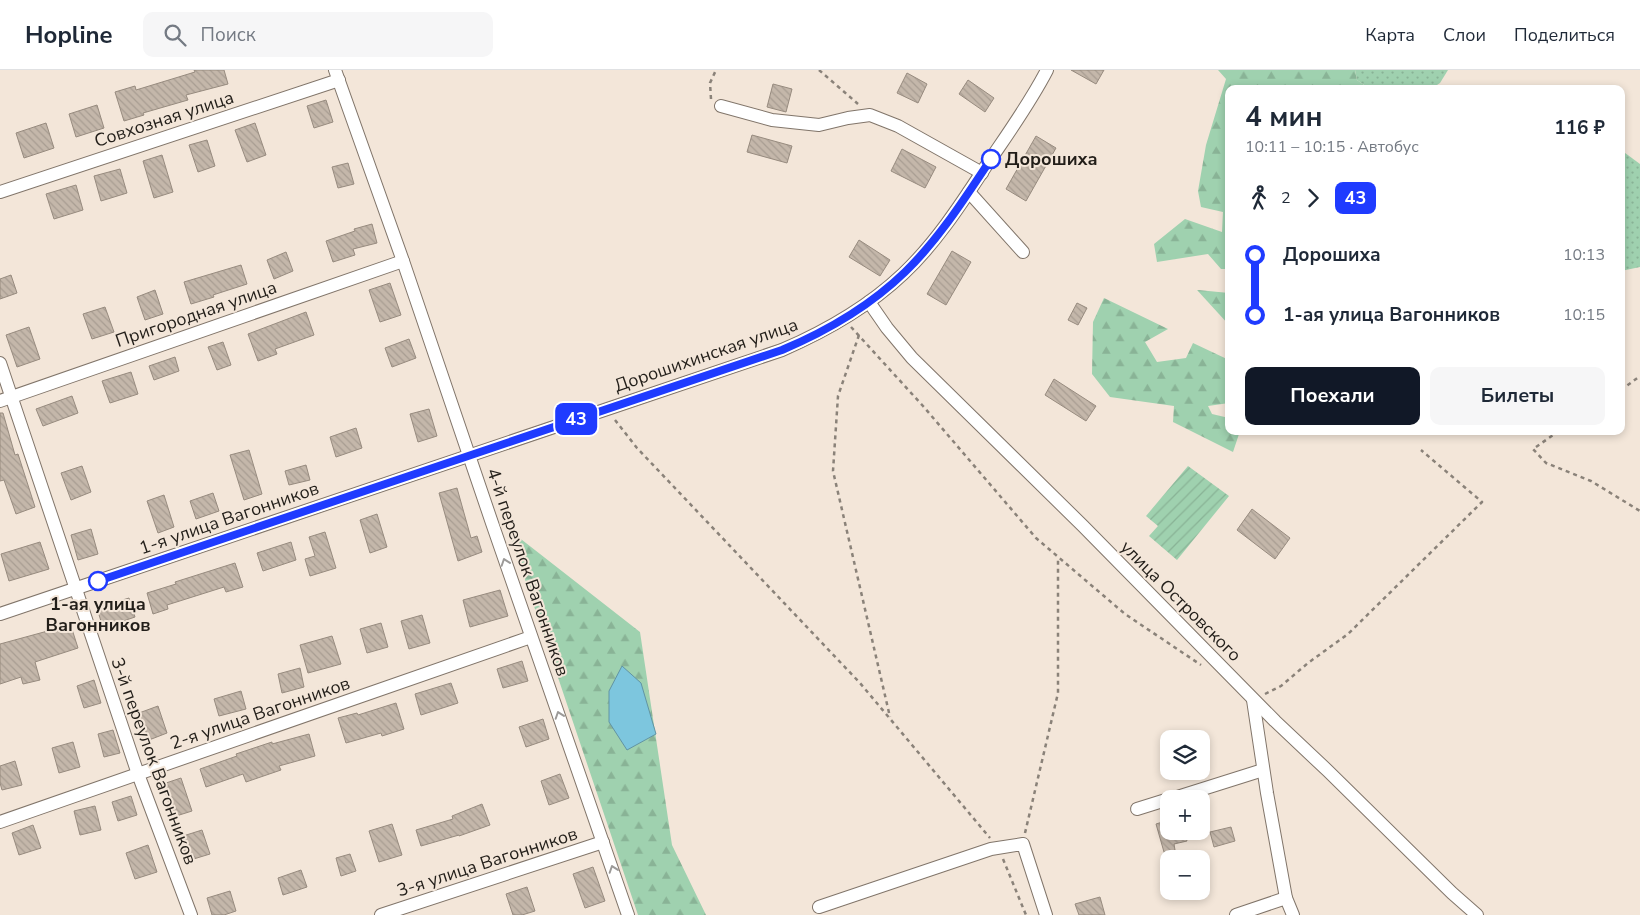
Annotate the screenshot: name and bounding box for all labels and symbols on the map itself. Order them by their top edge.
street label: Совхозная улица [91,85,237,153]
place label: Дорошиха [1005,147,1098,171]
marker: Дорошиха [981,149,1001,169]
street label: Пригородная улица [112,275,280,353]
street label: Дорошихинская улица [611,312,801,398]
line badge: 43 [554,403,598,435]
street label: 4-й переулок Вагонников [481,465,575,679]
street label: 1-я улица Вагонников [136,476,322,560]
street label: улица Островского [1115,535,1247,667]
one-way arrow [501,558,511,567]
marker: 1-ая улица Вагонников [88,571,108,591]
place label: 1-ая улица Вагонников [46,592,151,637]
street label: 3-й переулок Вагонников [105,654,203,868]
street label: 2-я улица Вагонников [167,671,353,755]
one-way arrow [555,712,565,720]
street label: 3-я улица Вагонников [394,821,581,903]
one-way arrow [608,865,618,874]

